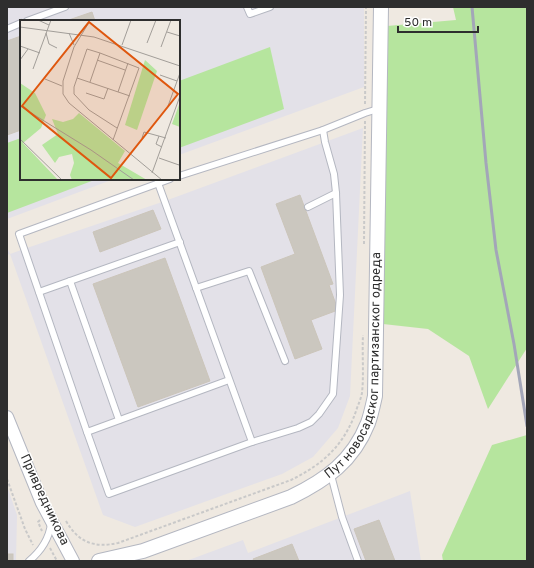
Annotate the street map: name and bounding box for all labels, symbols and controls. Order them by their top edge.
scale bar [398,8,478,34]
text: 50 m [404,15,432,31]
inset map [20,20,180,180]
street label: Пут новосадског партизанског одреда [322,252,385,483]
street label: Привредникова [16,452,72,548]

